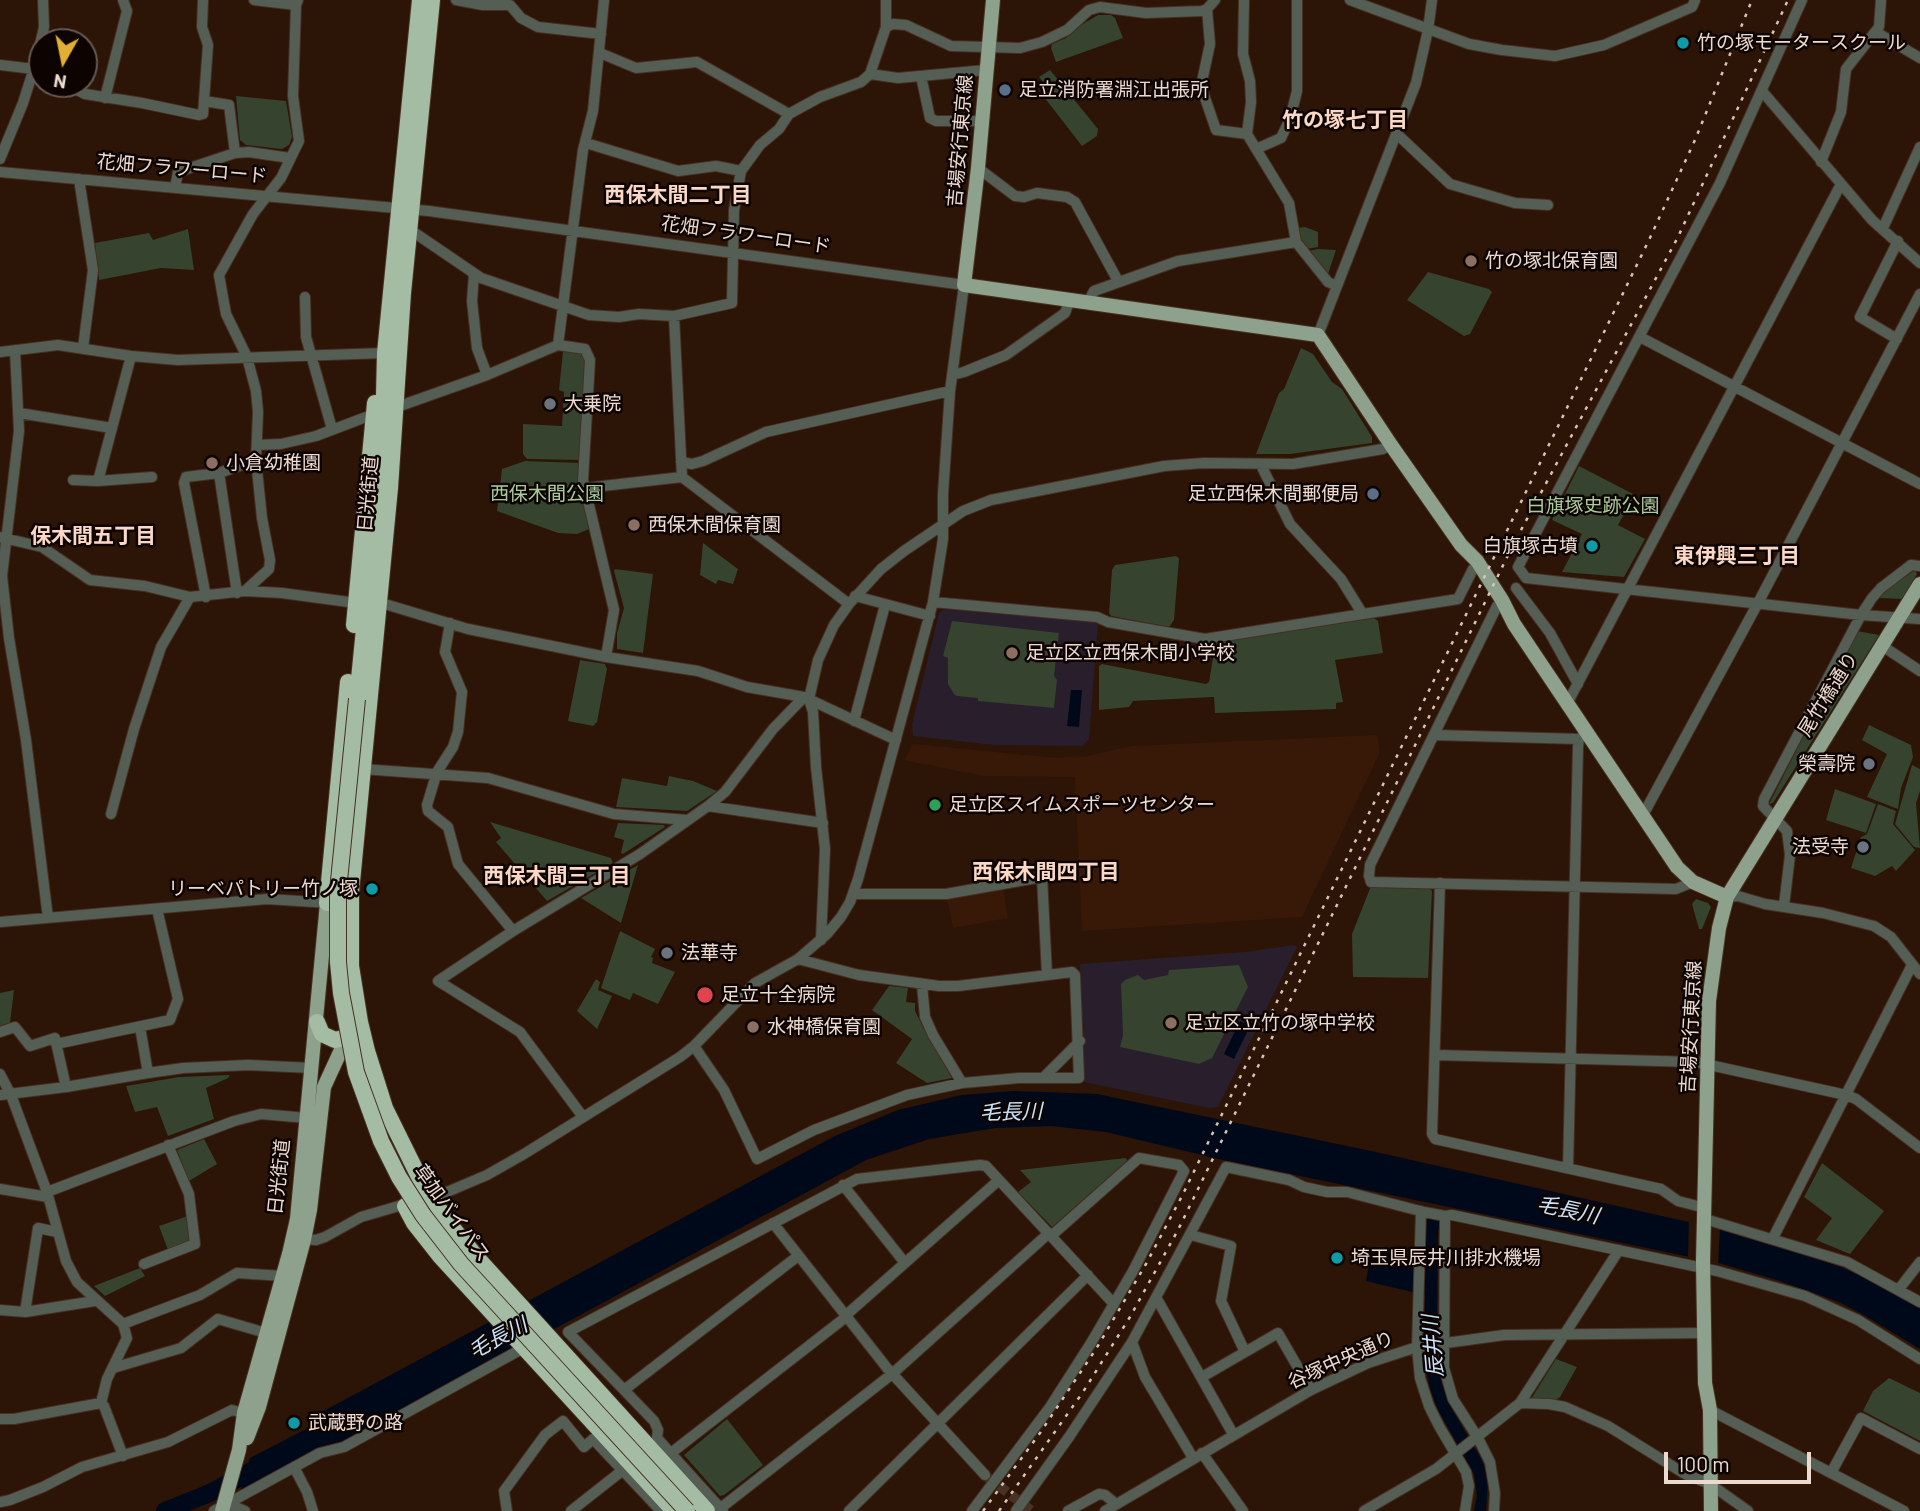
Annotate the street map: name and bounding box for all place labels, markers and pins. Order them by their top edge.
place label: 竹の塚モータースクール [1697,32,1906,54]
marker: 竹の塚モータースクール [1675,35,1691,51]
place label: 足立消防署淵江出張所 [1019,79,1209,101]
marker: 足立消防署淵江出張所 [997,82,1013,98]
place label: 竹の塚北保育園 [1485,250,1618,272]
marker: 竹の塚北保育園 [1463,253,1479,269]
place label: 大乗院 [564,393,621,415]
marker: 大乗院 [542,396,558,412]
place label: 小倉幼稚園 [226,452,321,474]
marker: 小倉幼稚園 [204,455,220,471]
place label: 足立西保木間郵便局 [1188,483,1359,505]
marker: 足立西保木間郵便局 [1365,486,1381,502]
place label: 西保木間保育園 [648,514,781,536]
marker: 西保木間保育園 [626,517,642,533]
place label: 白旗塚古墳 [1483,535,1578,557]
marker: 白旗塚古墳 [1584,538,1600,554]
place label: 足立区立西保木間小学校 [1026,642,1235,664]
marker: 足立区立西保木間小学校 [1004,645,1020,661]
place label: 榮壽院 [1798,753,1855,775]
marker: 榮壽院 [1861,756,1877,772]
place label: 足立区スイムスポーツセンター [949,794,1215,816]
marker: 足立区スイムスポーツセンター [927,797,943,813]
place label: 法受寺 [1792,836,1849,858]
marker: 法受寺 [1855,839,1871,855]
place label: リーベパトリー竹ノ塚 [168,878,358,900]
marker: リーベパトリー竹ノ塚 [364,881,380,897]
place label: 法華寺 [681,942,738,964]
marker: 法華寺 [659,945,675,961]
place label: 足立十全病院 [721,984,835,1006]
marker: 足立十全病院 [695,985,715,1005]
place label: 足立区立竹の塚中学校 [1185,1012,1375,1034]
marker: 足立区立竹の塚中学校 [1163,1015,1179,1031]
place label: 水神橋保育園 [767,1016,881,1038]
marker: 水神橋保育園 [745,1019,761,1035]
place label: 埼玉県辰井川排水機場 [1351,1247,1541,1269]
marker: 埼玉県辰井川排水機場 [1329,1250,1345,1266]
place label: 武蔵野の路 [308,1412,403,1434]
marker: 武蔵野の路 [286,1415,302,1431]

